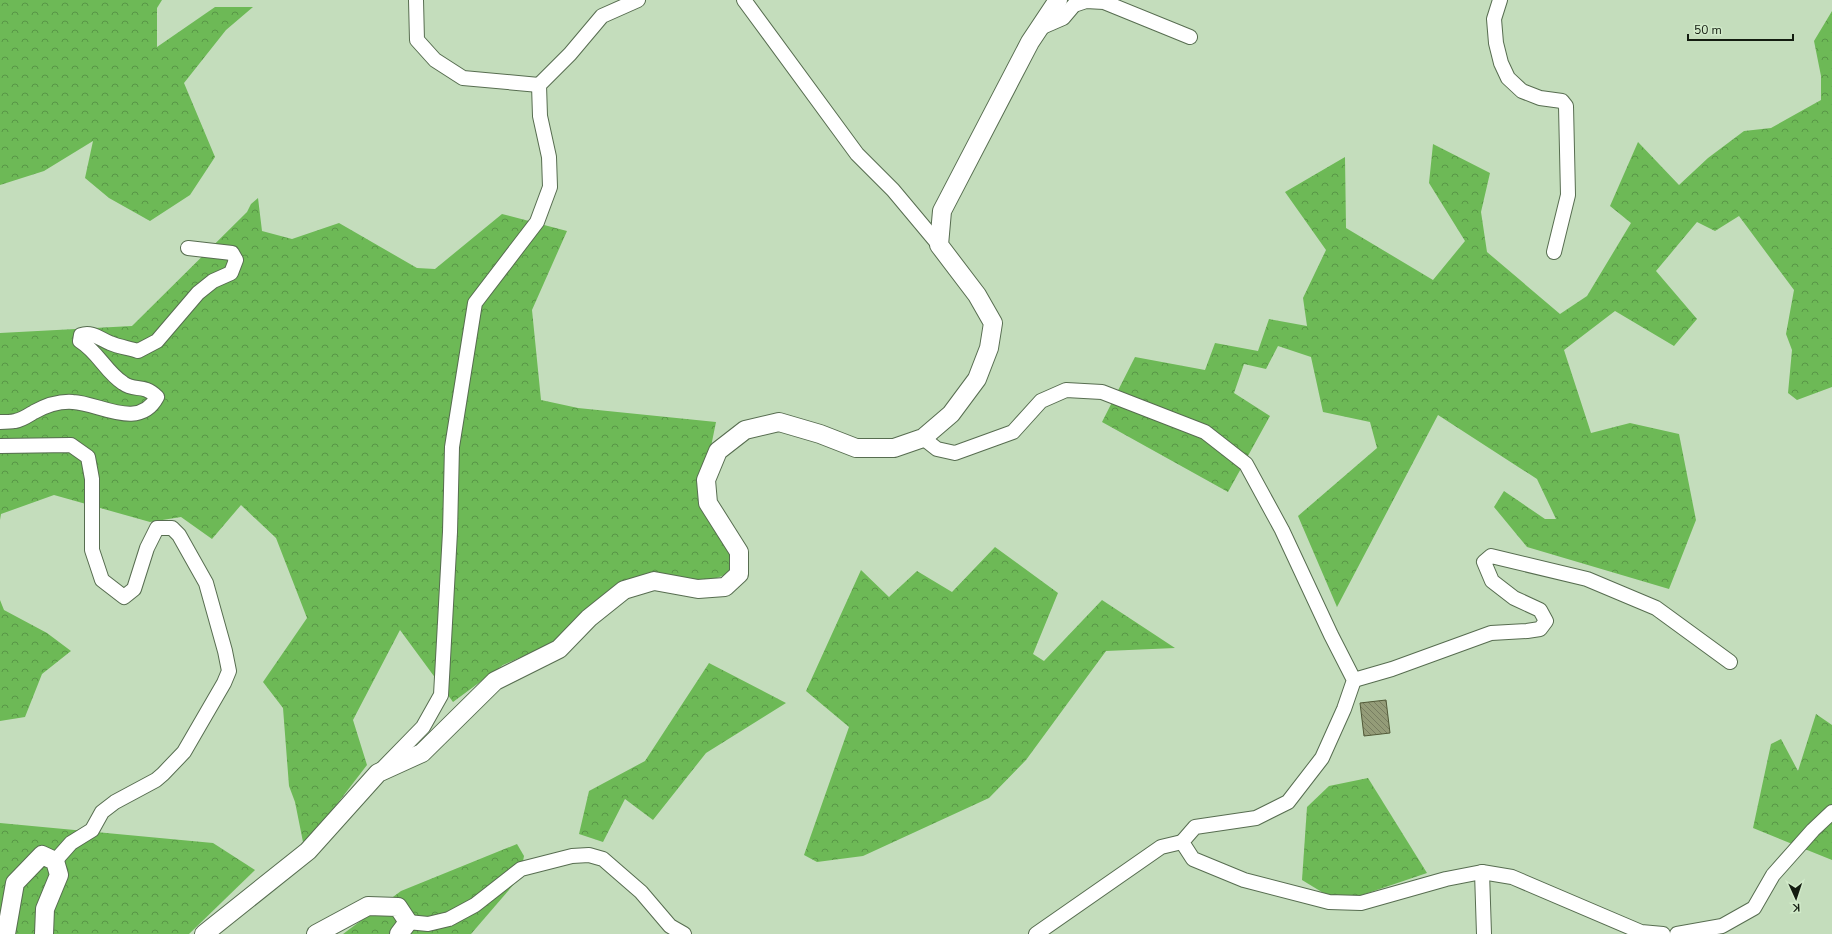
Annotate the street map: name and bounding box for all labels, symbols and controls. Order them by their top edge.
scale bar [1688,16,1793,42]
text: 50 m [1694,22,1722,38]
north arrow [1776,878,1816,918]
text: K [1792,900,1801,915]

